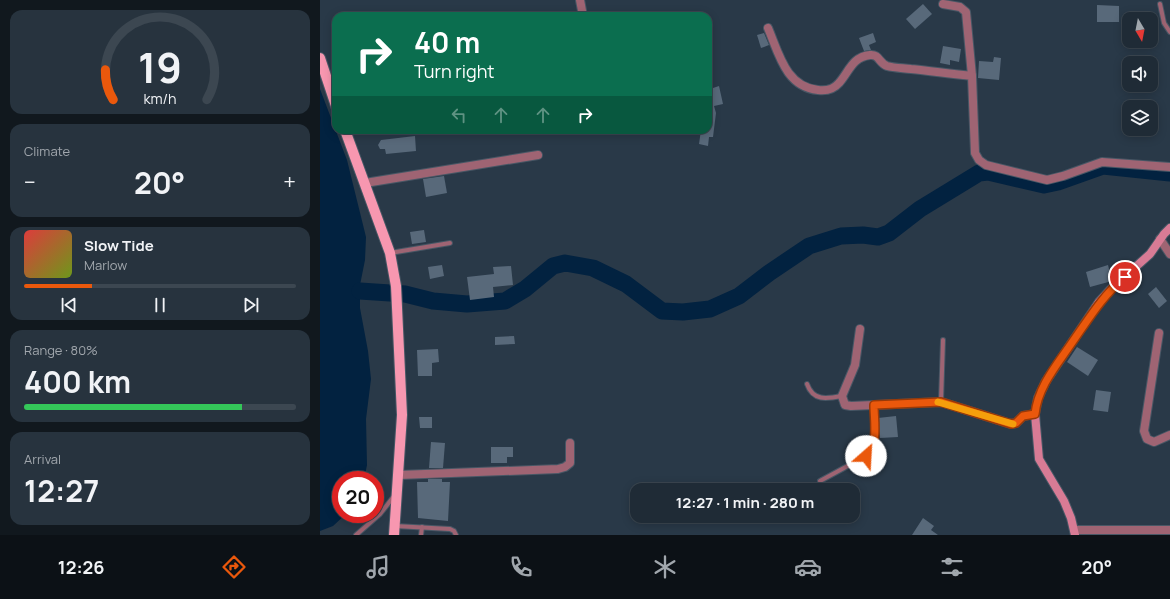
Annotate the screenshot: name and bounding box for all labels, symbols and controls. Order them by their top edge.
north arrow [1122,12,1158,48]
map controls [1122,12,1158,136]
text: 40 m [414,23,480,61]
icon: right [348,28,400,80]
text: 19 [138,39,182,95]
button: sound [1122,56,1158,92]
text: Turn right [414,59,495,83]
text: km/h [143,89,177,108]
button: layers [1122,100,1158,136]
icon: left [448,104,470,126]
icon: ahead [490,104,512,126]
icon: ahead [532,104,554,126]
icon: right [574,104,596,126]
text: Climate [24,142,70,160]
text: 20° [134,162,185,203]
text: − [24,167,36,197]
text: + [283,167,296,197]
text: Slow Tide [84,235,154,256]
text: Marlow [84,256,127,274]
pin [1108,260,1142,294]
icon: arrive [1114,266,1136,288]
icon: previous [58,294,80,316]
icon: pause [149,294,171,316]
icon: next [240,294,262,316]
text: Range · 80% [24,341,98,359]
text: 400 km [24,361,131,402]
position arrow [845,435,887,477]
text: Arrival [24,450,61,468]
text: 12:27 [24,470,99,511]
speed limit sign: 20 [332,471,384,523]
text: 12:27 · 1 min · 280 m [676,492,814,513]
icon: directions [220,553,248,581]
icon: music [364,553,392,581]
icon: phone [507,553,535,581]
icon: climate [651,553,679,581]
icon: car [794,553,822,581]
icon: filters [938,553,966,581]
text: 12:26 [58,555,104,579]
text: 20° [1082,555,1112,579]

